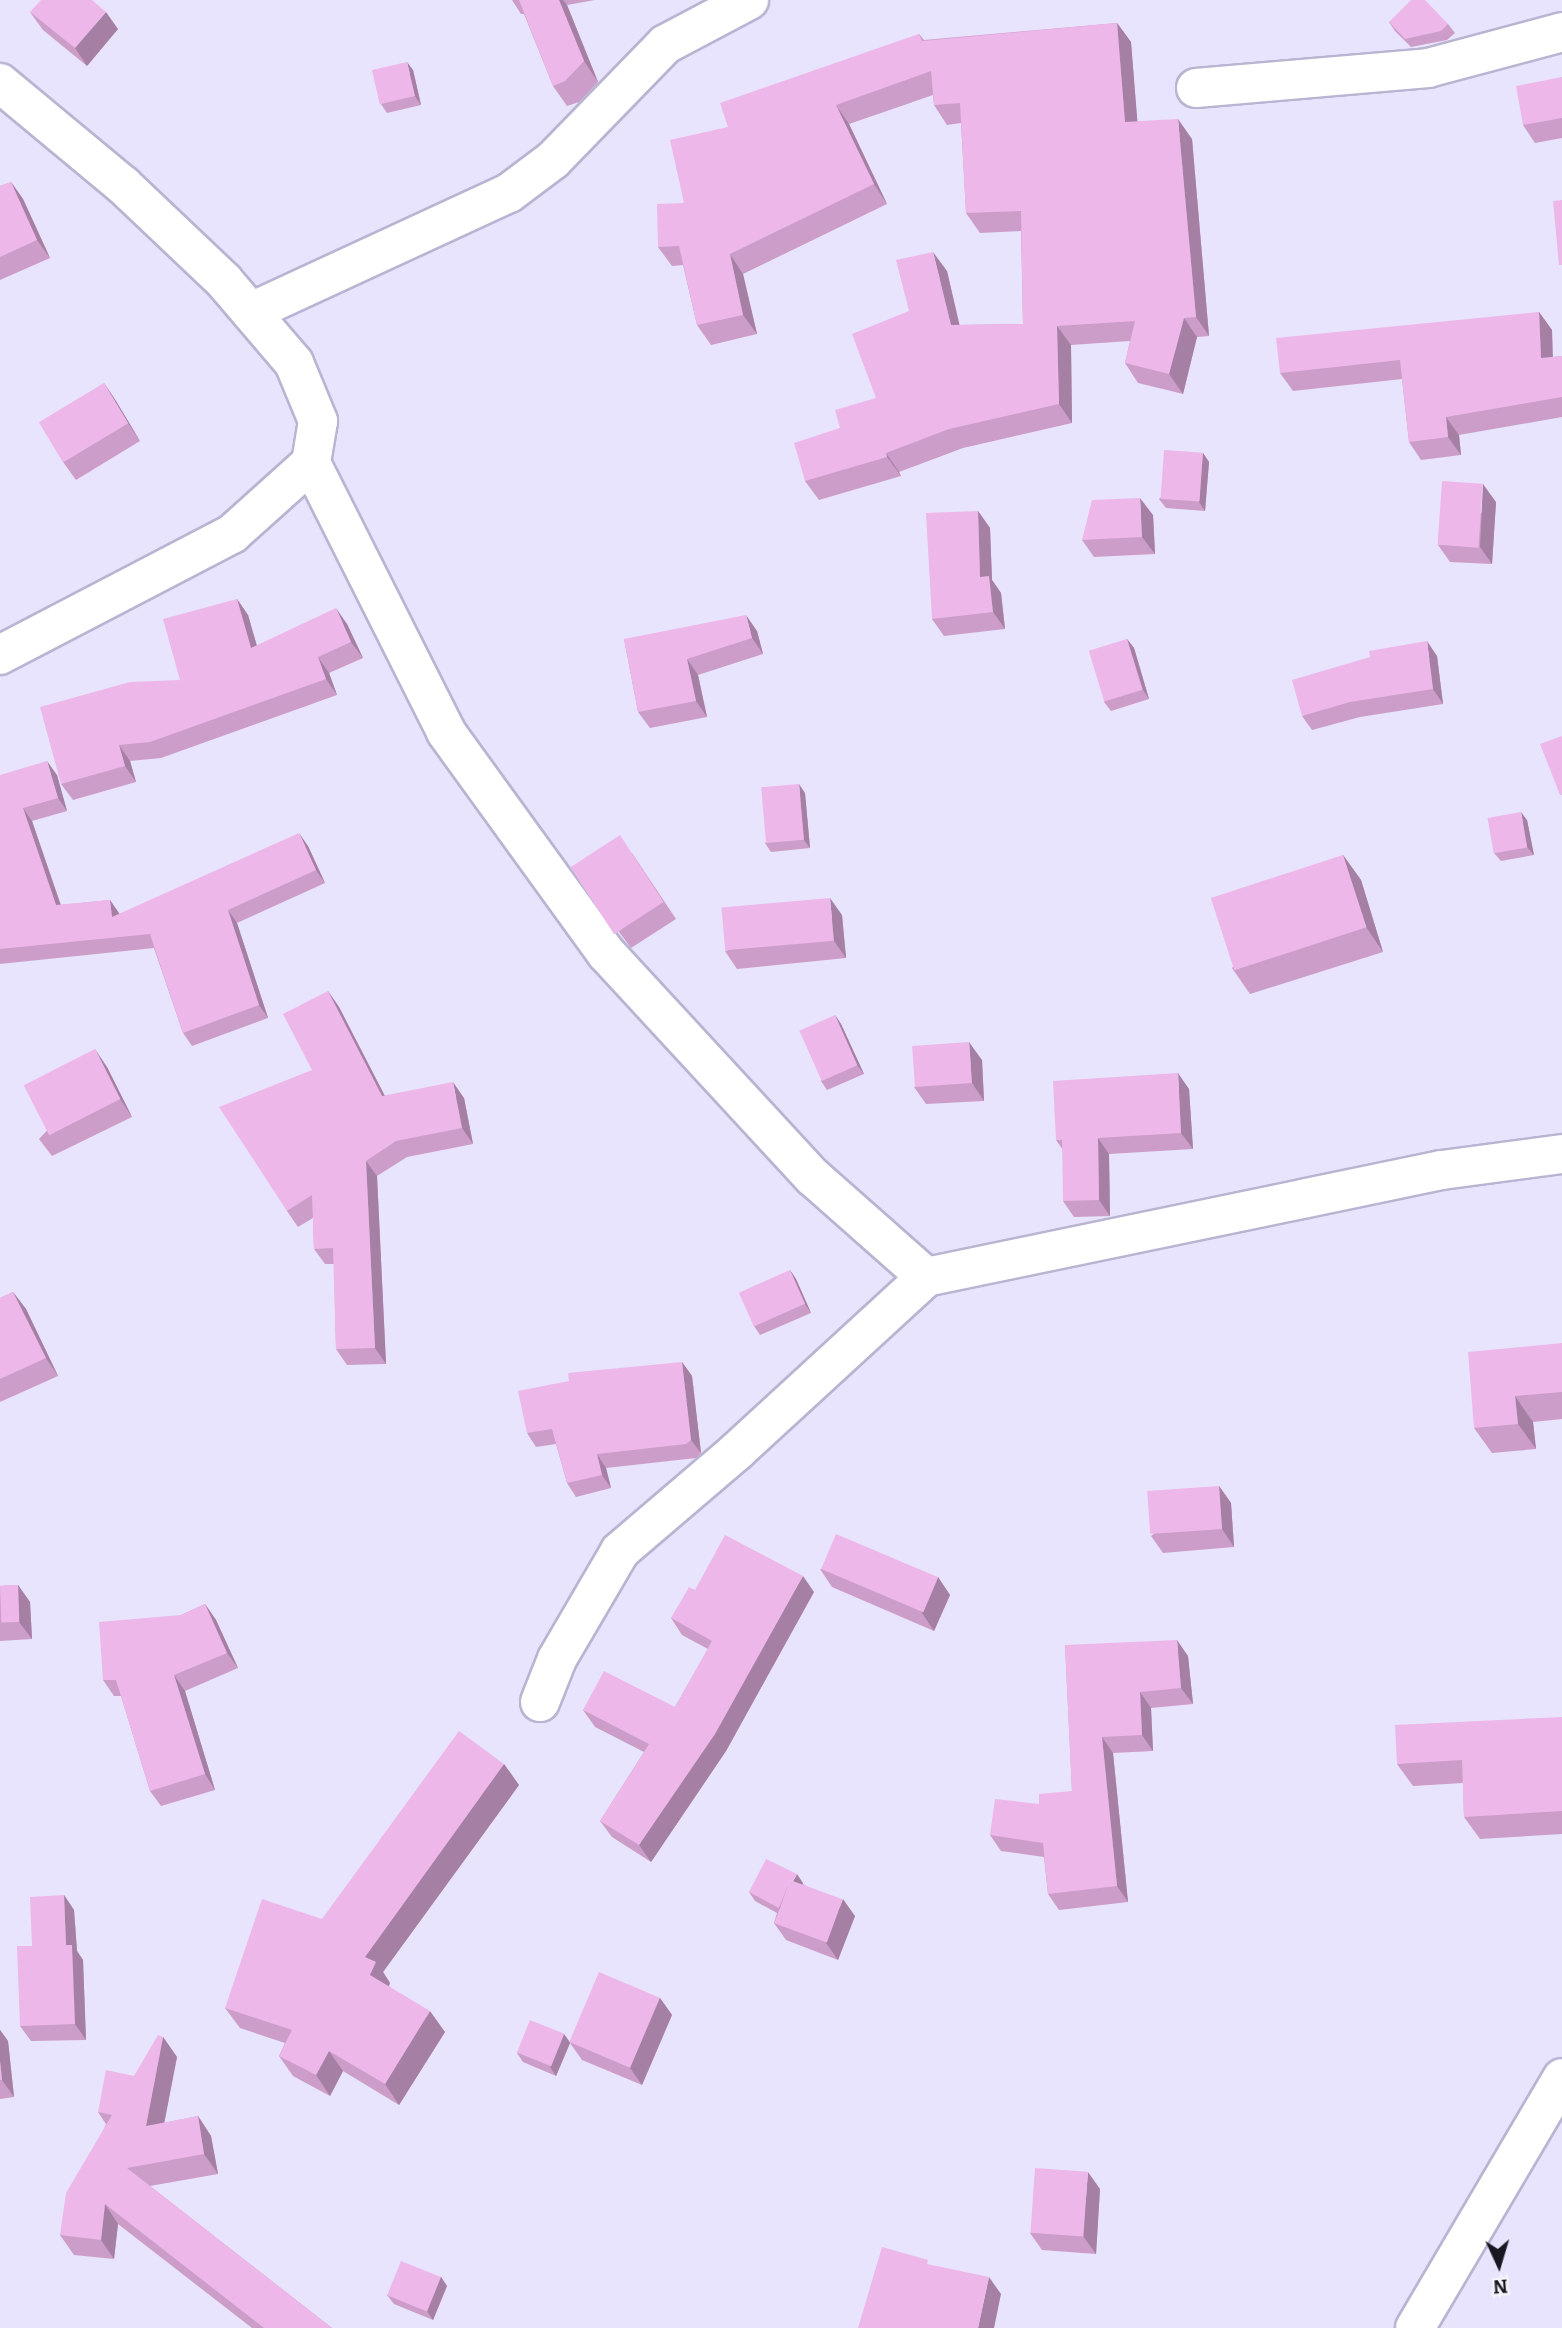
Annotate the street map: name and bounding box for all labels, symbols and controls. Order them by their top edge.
north arrow [1464,2230,1534,2300]
text: N [1492,2274,1509,2298]

